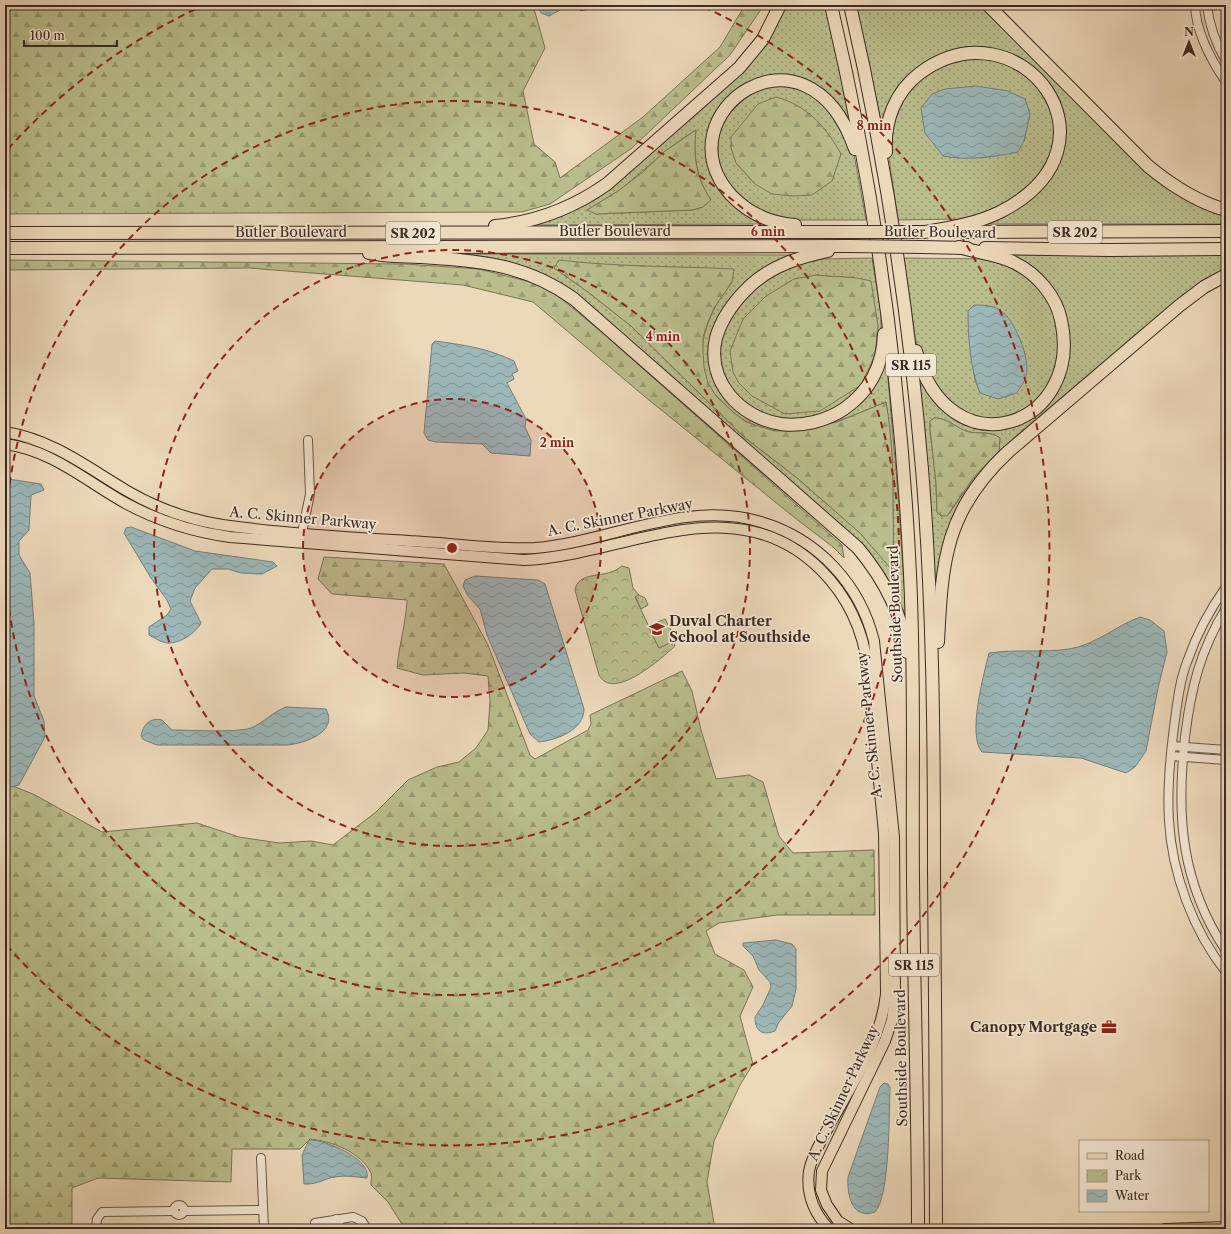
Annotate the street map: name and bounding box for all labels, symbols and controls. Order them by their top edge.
scale bar [24,22,117,48]
north arrow [1169,22,1209,62]
text: N [1184,25,1194,39]
text: 100 m [30,28,65,43]
text: 8 min [857,118,892,133]
road number: SR 202 [1048,221,1102,243]
road number: SR 202 [386,222,440,244]
street label: Butler Boulevard [559,222,672,240]
street label: Butler Boulevard [884,222,997,242]
street label: Butler Boulevard [235,223,348,241]
text: 6 min [751,224,786,239]
text: 4 min [646,329,681,344]
road number: SR 115 [886,354,936,376]
text: 2 min [540,435,575,450]
street label: A. C. Skinner Parkway [545,494,694,540]
street label: A. C. Skinner Parkway [228,503,377,533]
centre of rings [445,541,459,555]
street label: Southside Boulevard [884,545,906,683]
place label: Duval Charter School at Southside [669,612,810,646]
school or university icon: Duval Charter School at Southside [648,620,666,638]
street label: A. C. Skinner Parkway [852,651,886,800]
road number: SR 115 [889,954,939,976]
street label: Southside Boulevard [891,989,911,1127]
place label: Canopy Mortgage [970,1018,1097,1036]
office icon: Canopy Mortgage [1100,1018,1118,1036]
street label: A. C. Skinner Parkway [803,1022,882,1165]
legend [1079,1140,1209,1212]
text: Road [1115,1148,1145,1163]
text: Park [1115,1168,1142,1183]
text: Water [1114,1188,1149,1203]

